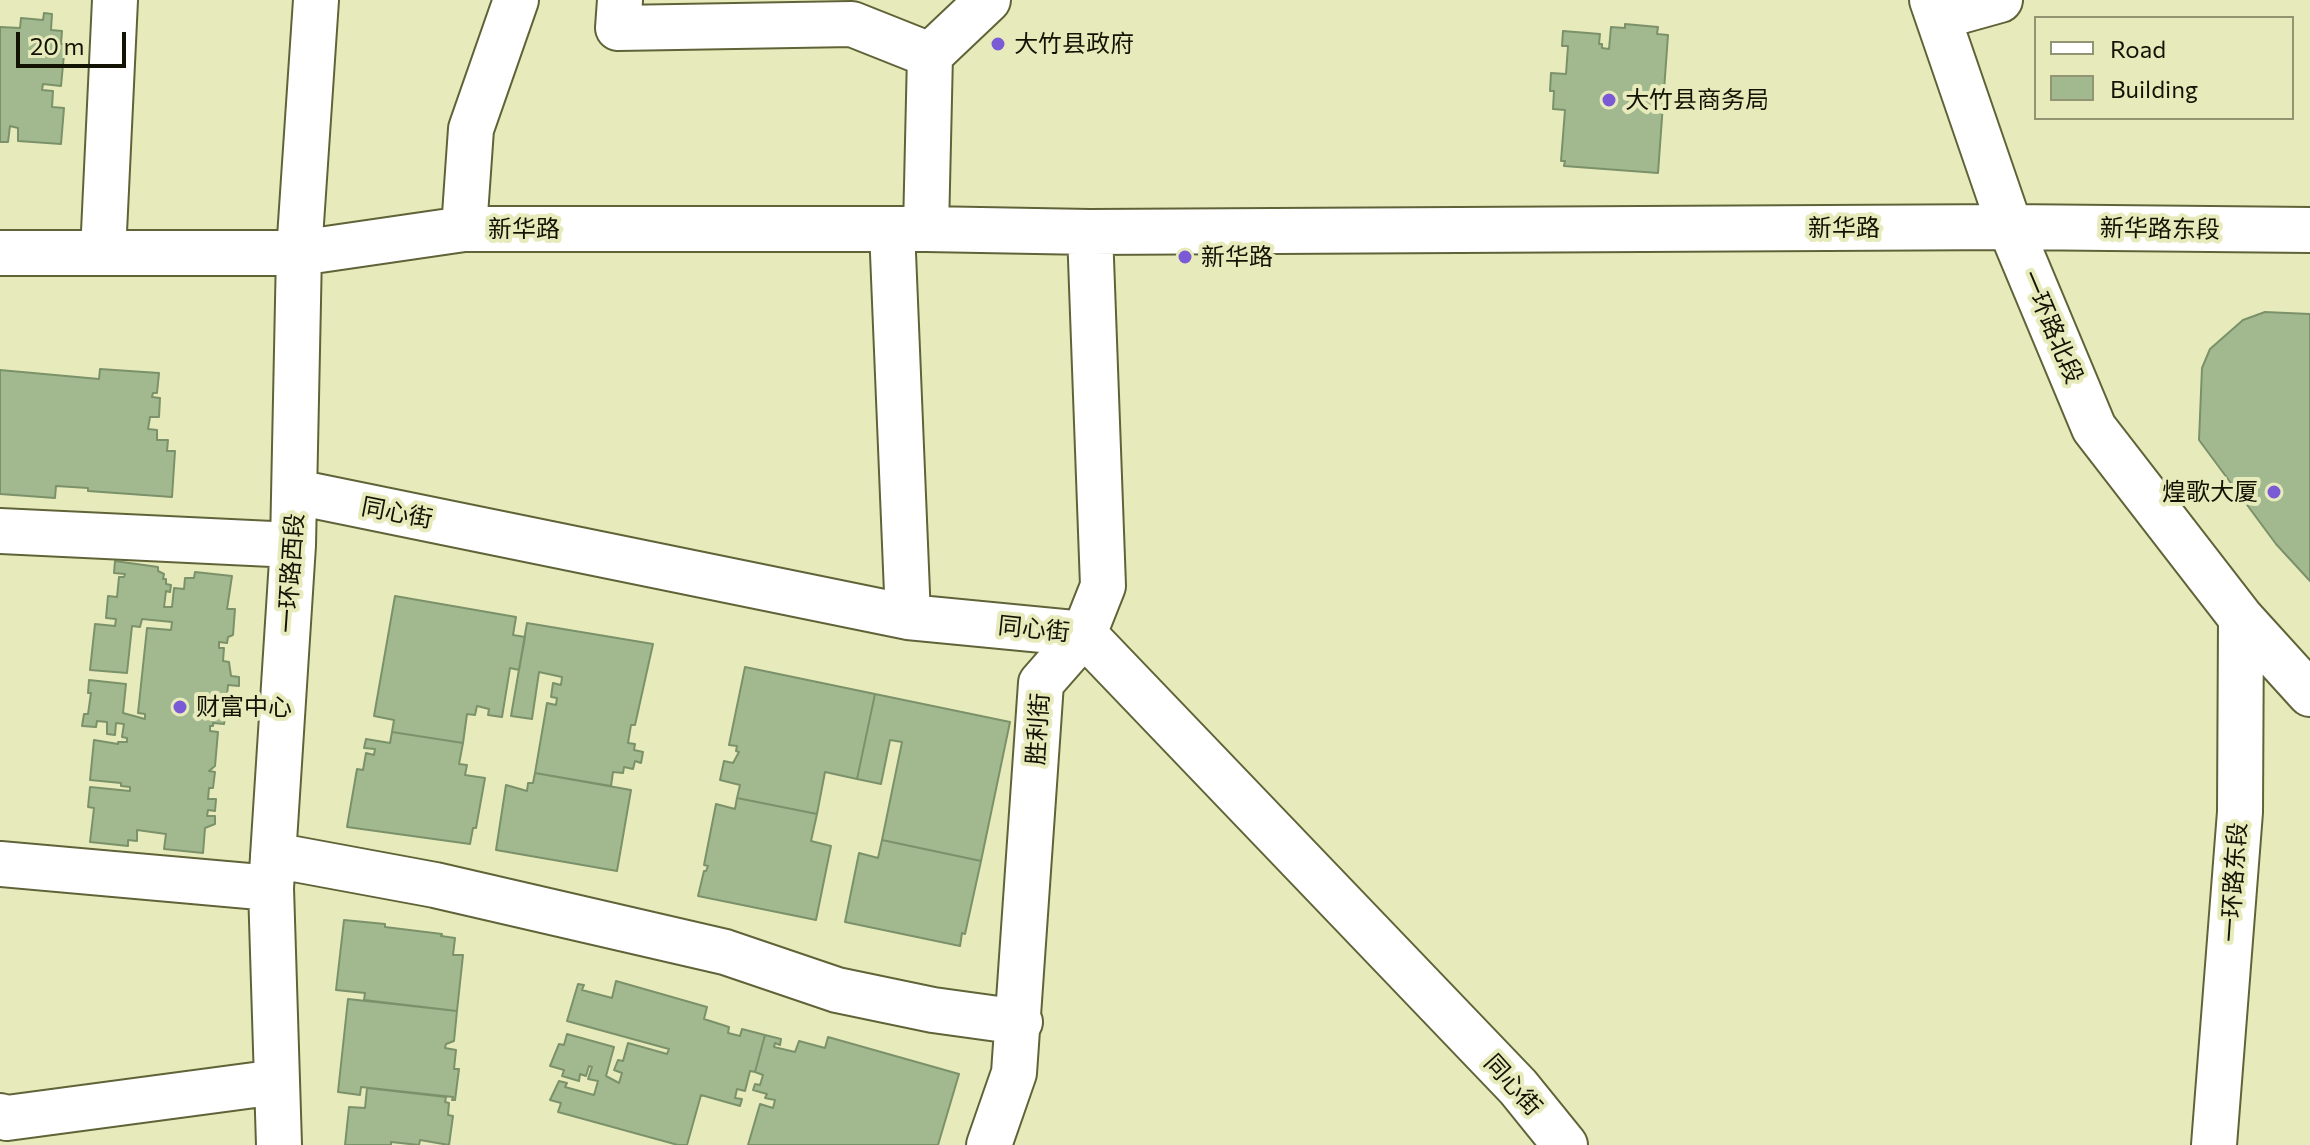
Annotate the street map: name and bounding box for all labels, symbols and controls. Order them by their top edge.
scale bar [20,16,130,66]
legend [2034,16,2294,120]
place label: 大竹县政府 [1014,30,1134,58]
text: 20 m [30,31,84,60]
text: Road [2110,34,2166,63]
marker: 大竹县政府 [989,35,1007,53]
text: Building [2110,74,2198,103]
place label: 大竹县商务局 [1625,86,1769,114]
marker: 大竹县商务局 [1600,91,1618,109]
street label: 新华路 [1808,214,1880,242]
street label: 新华路东段 [2100,214,2220,244]
street label: 新华路 [488,215,560,243]
place label: 新华路 [1201,243,1273,271]
marker: 新华路 [1176,248,1194,266]
street label: 一环路北段 [2015,266,2089,388]
place label: 煌歌大厦 [2162,478,2258,506]
marker: 煌歌大厦 [2265,483,2283,501]
street label: 同心街 [359,492,435,534]
street label: 一环路西段 [272,512,310,634]
street label: 同心街 [997,611,1071,647]
street label: 胜利街 [1021,692,1055,766]
place label: 财富中心 [196,693,292,721]
marker: 财富中心 [171,698,189,716]
street label: 一环路东段 [2215,821,2253,943]
street label: 同心街 [1478,1049,1548,1121]

